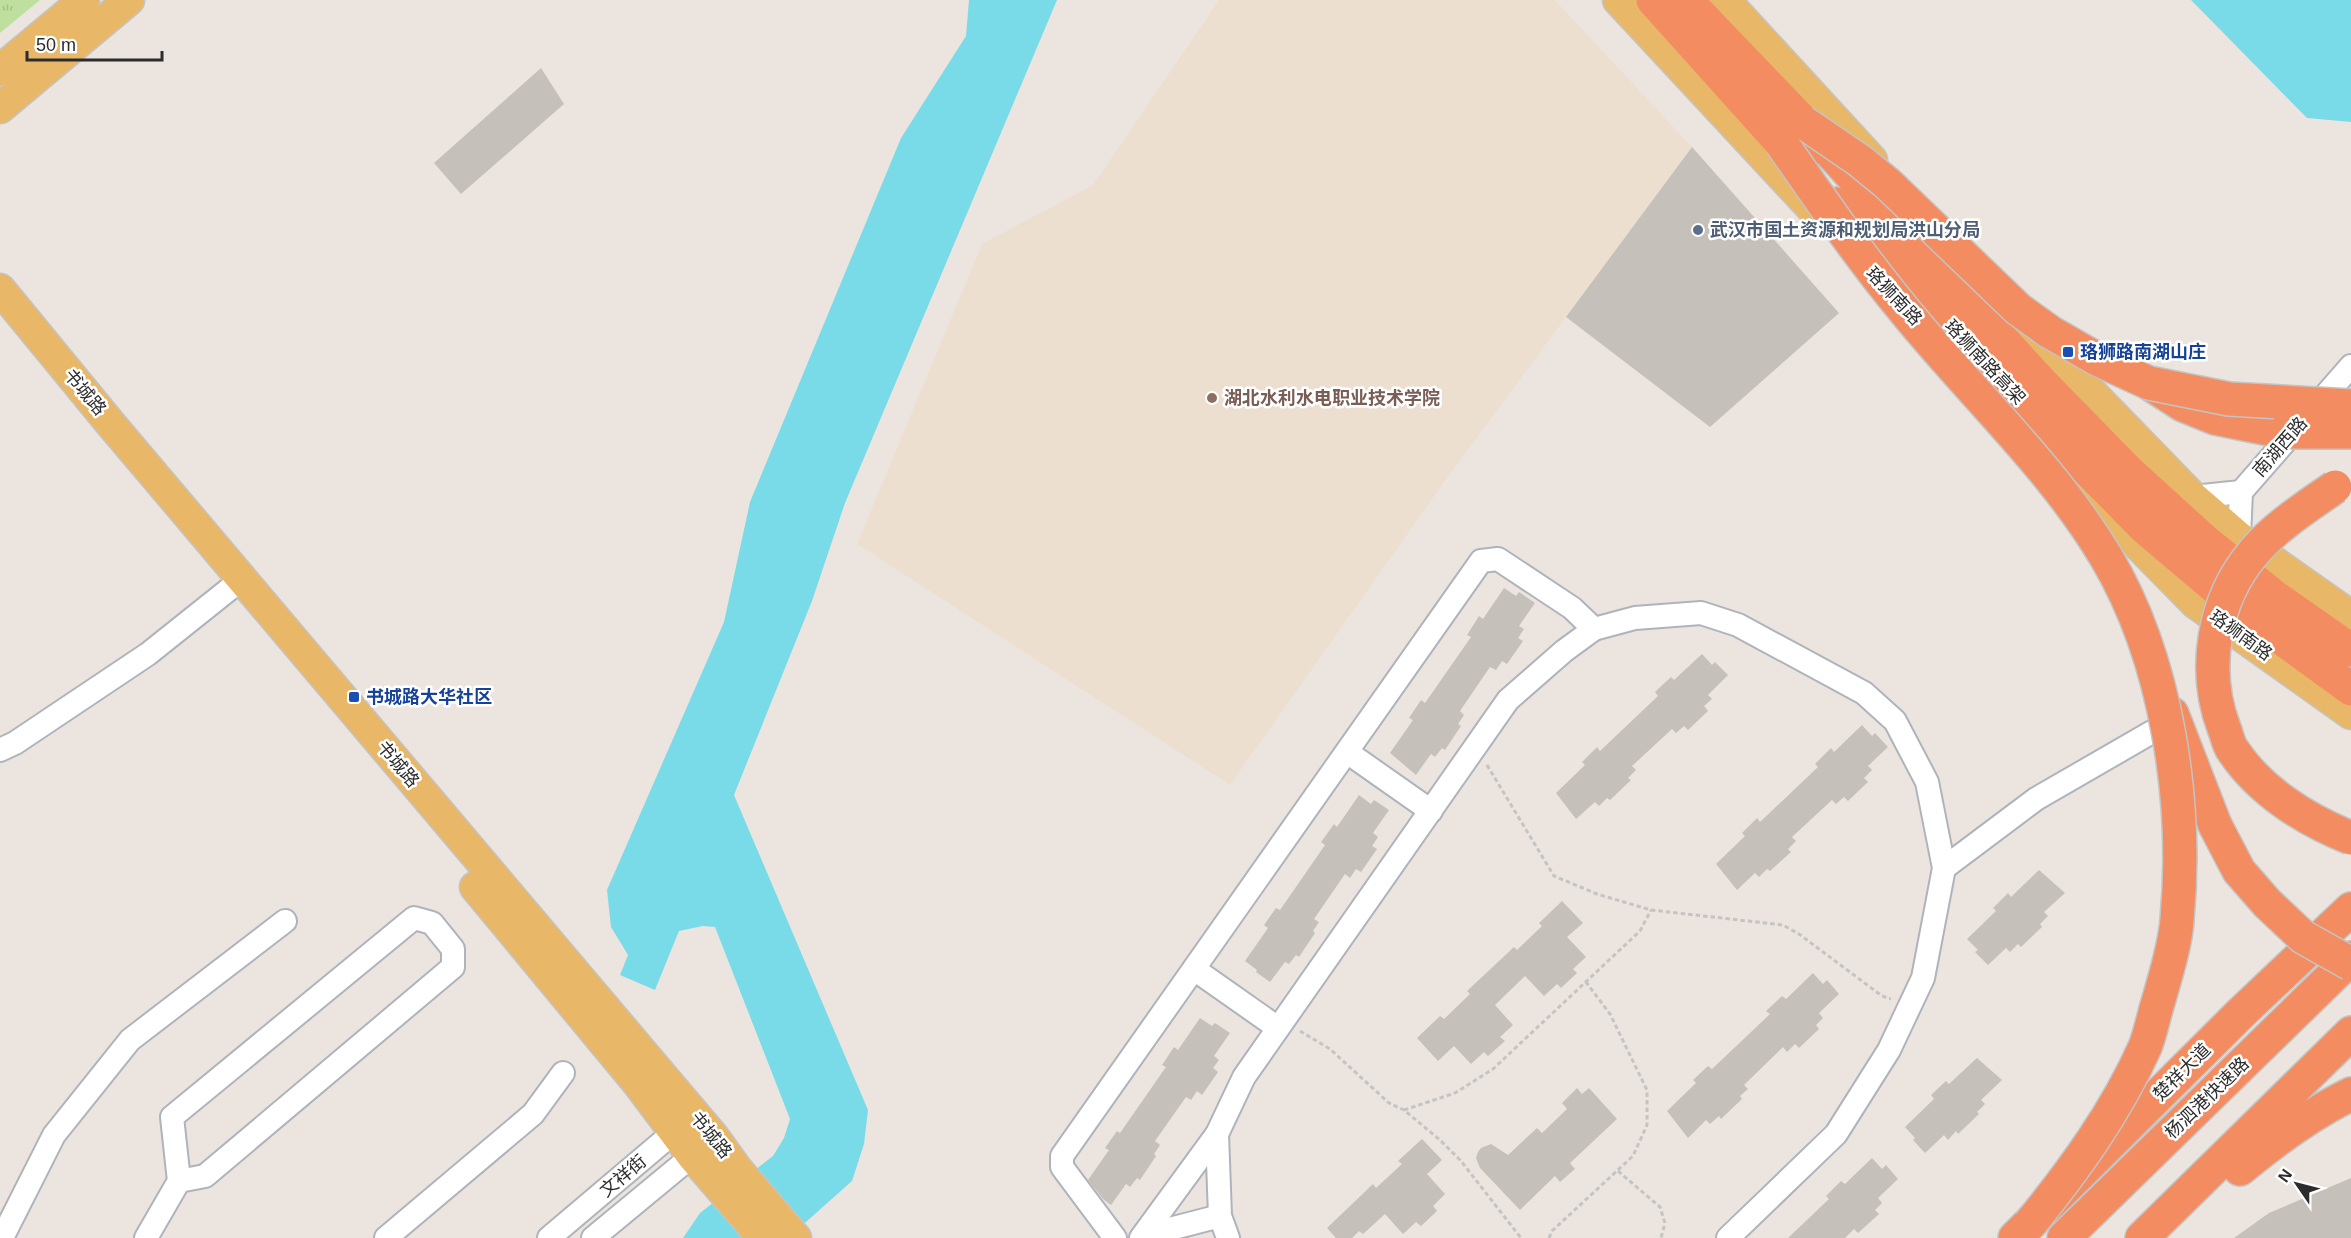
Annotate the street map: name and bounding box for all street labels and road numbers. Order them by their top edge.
street label: 珞狮南路 [1862,263,1926,329]
street label: 珞狮南路高架 [1941,316,2029,408]
street label: 书城路 [60,365,110,419]
street label: 南湖西路 [2249,413,2311,481]
street label: 珞狮南路 [2206,606,2276,664]
street label: 书城路 [373,737,423,791]
street label: 楚祥大道 [2149,1039,2215,1105]
street label: 杨泗港快速路 [2161,1053,2253,1143]
street label: 书城路 [686,1108,736,1162]
street label: 文祥街 [596,1151,650,1201]

